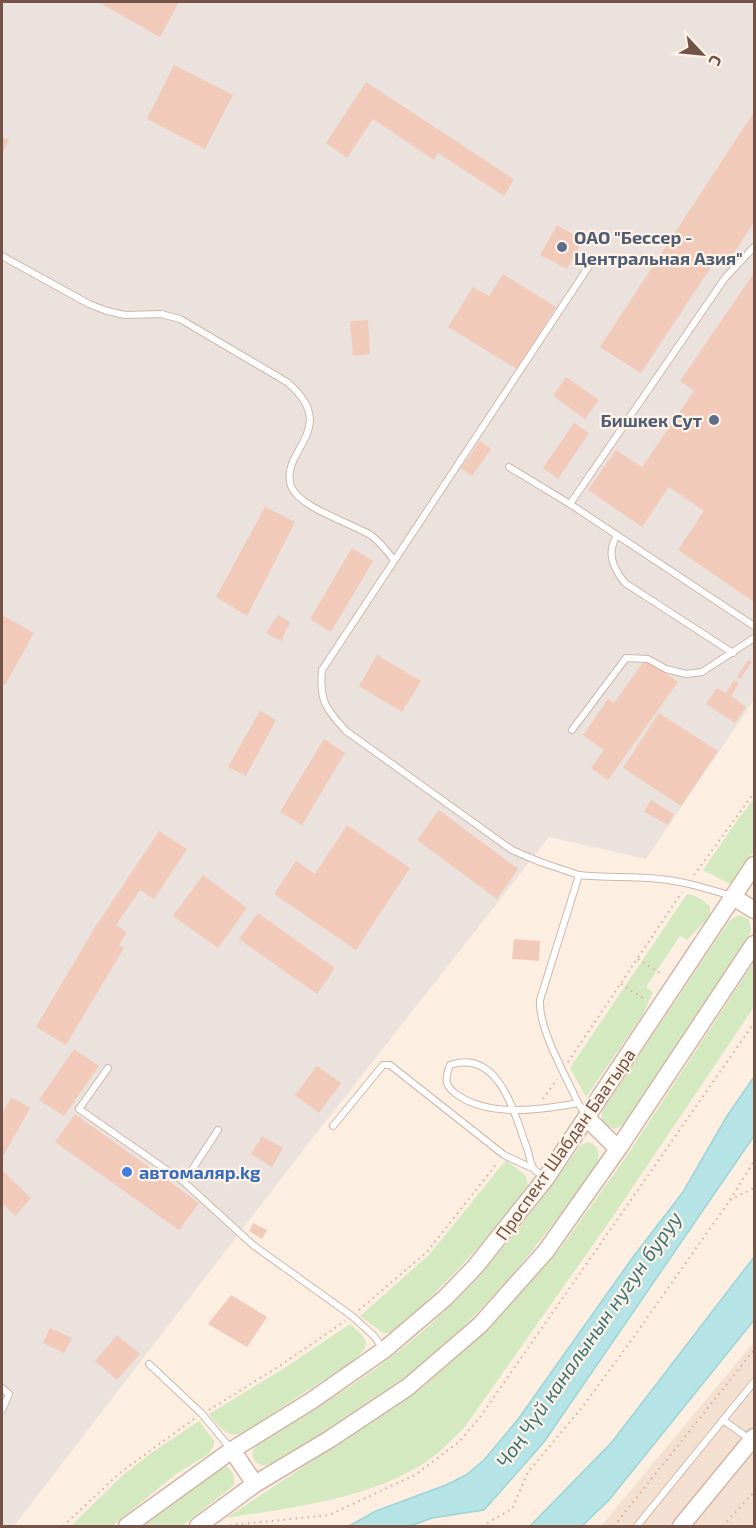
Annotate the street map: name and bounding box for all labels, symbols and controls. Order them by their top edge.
north arrow [672,24,732,84]
text: С [705,52,727,69]
place label: ОАО "Бессер - Центральная Азия" [574,226,743,269]
marker: ОАО "Бессер - Центральная Азия" [555,240,569,254]
place label: Бишкек Сут [600,409,702,431]
marker: Бишкек Сут [707,413,721,427]
street label: Проспект Шабдан Баатыра [490,1044,640,1244]
place label: автомаляр.kg [139,1161,261,1183]
marker: автомаляр.kg [120,1165,134,1179]
water label: Чоң Чүй каналынын нугун буруу [490,1206,686,1472]

